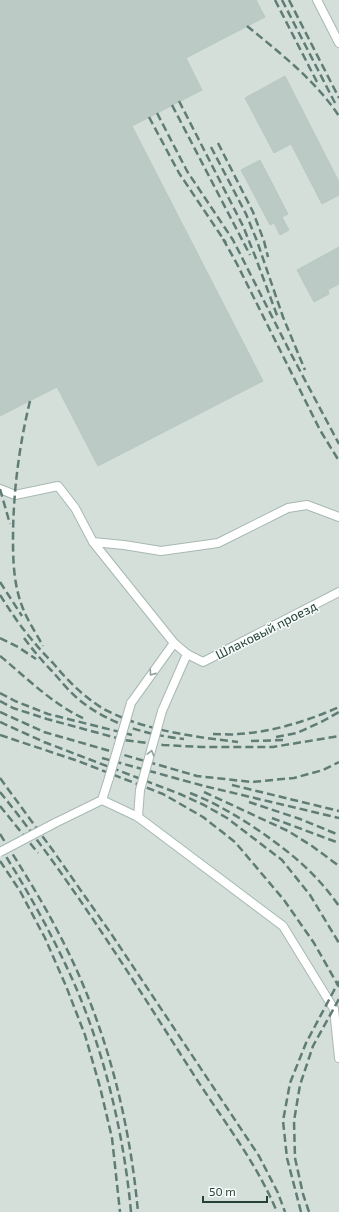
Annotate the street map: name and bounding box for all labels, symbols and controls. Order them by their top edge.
street label: Шлаковый проезд [213,597,320,662]
one-way arrow [149,669,157,676]
one-way arrow [146,749,154,756]
scale bar [203,1178,267,1204]
text: 50 m [209,1184,236,1198]

